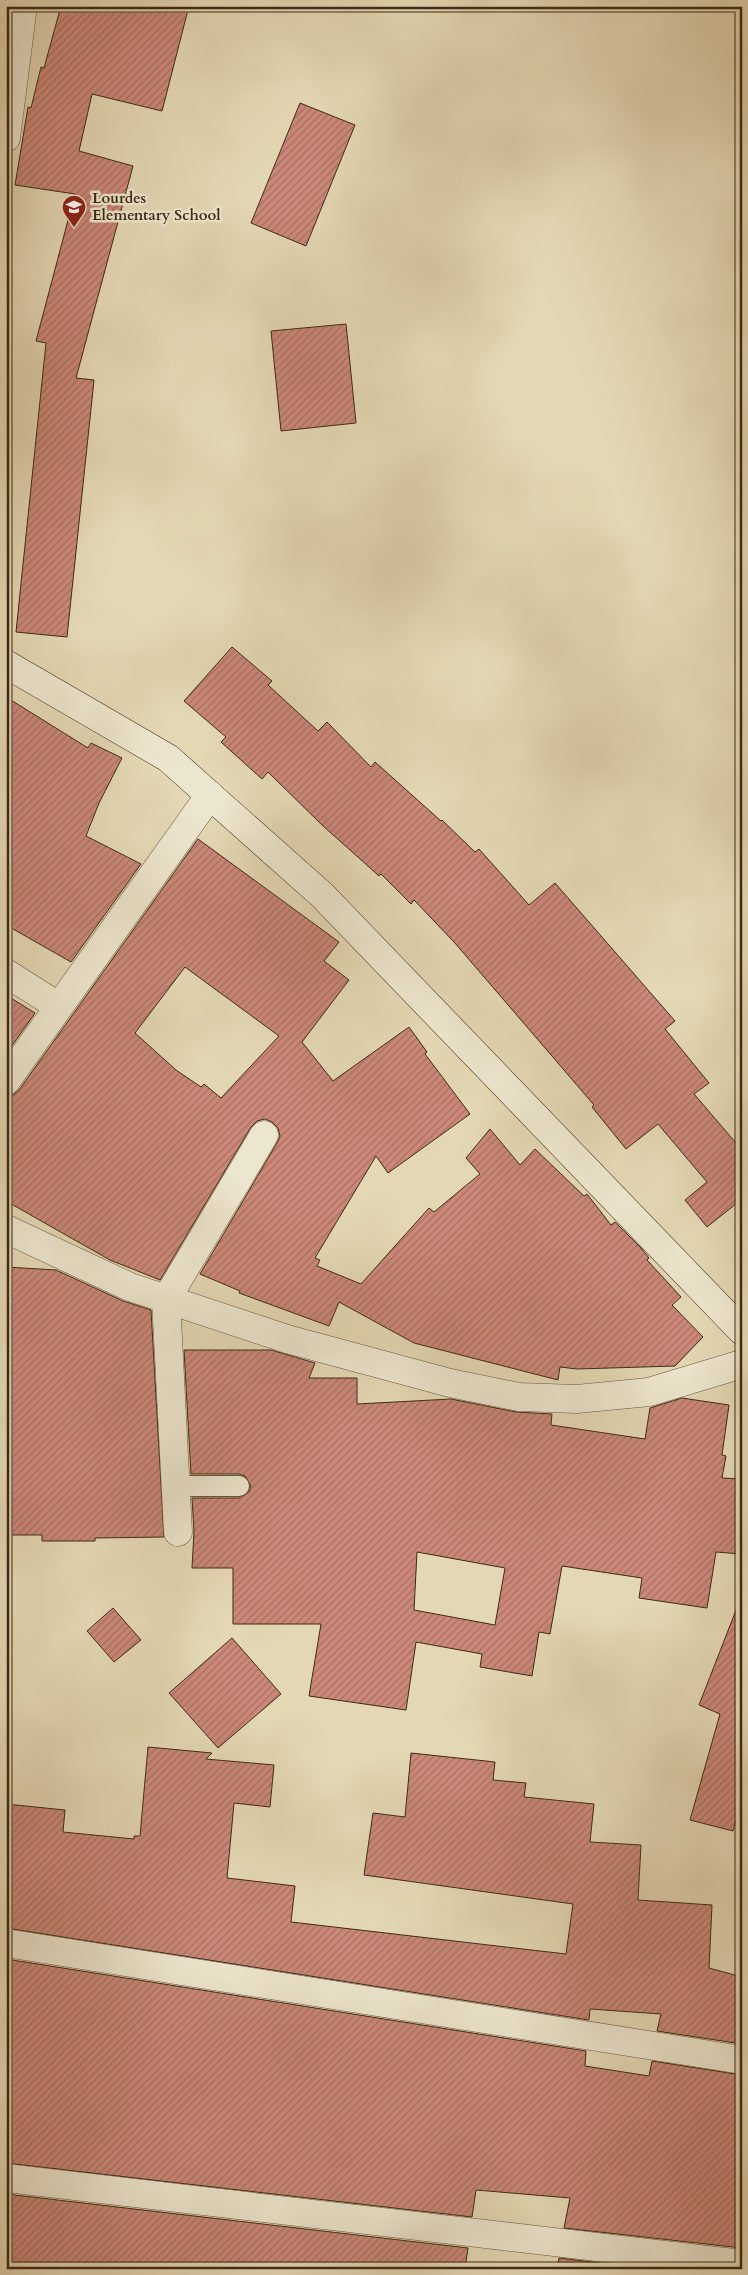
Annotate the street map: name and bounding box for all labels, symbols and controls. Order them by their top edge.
place label: Lourdes Elementary School [92,188,221,225]
school or university icon: Lourdes Elementary School [61,194,87,228]

